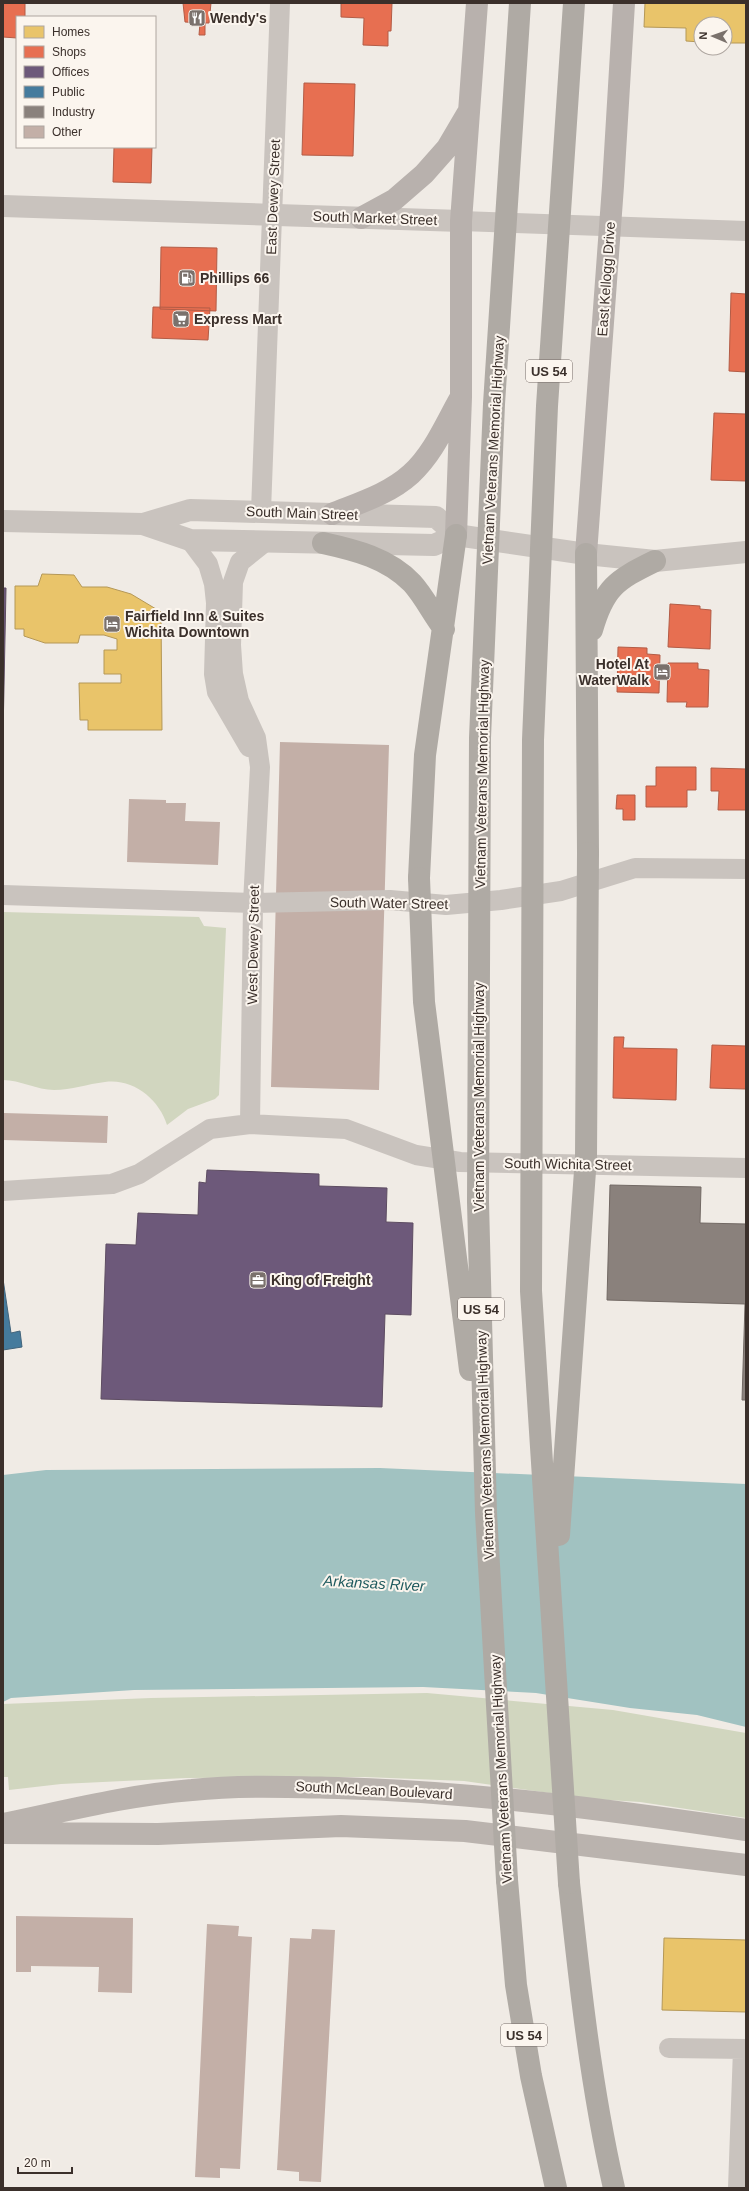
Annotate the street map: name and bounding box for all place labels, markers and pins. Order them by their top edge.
restaurant icon: Wendy's [187,8,207,28]
place label: Wendy's [210,10,267,26]
fuel station icon: Phillips 66 [177,268,197,288]
place label: Phillips 66 [200,270,269,286]
supermarket icon: Express Mart [171,309,191,329]
place label: Express Mart [194,311,282,327]
place label: Fairfield Inn & Suites Wichita Downtown [125,608,264,640]
hotel icon: Fairfield Inn & Suites Wichita Downtown [102,614,122,634]
place label: Hotel At WaterWalk [578,656,649,688]
hotel icon: Hotel At WaterWalk [652,662,672,682]
office icon: King of Freight [248,1270,268,1290]
place label: King of Freight [271,1272,371,1288]

